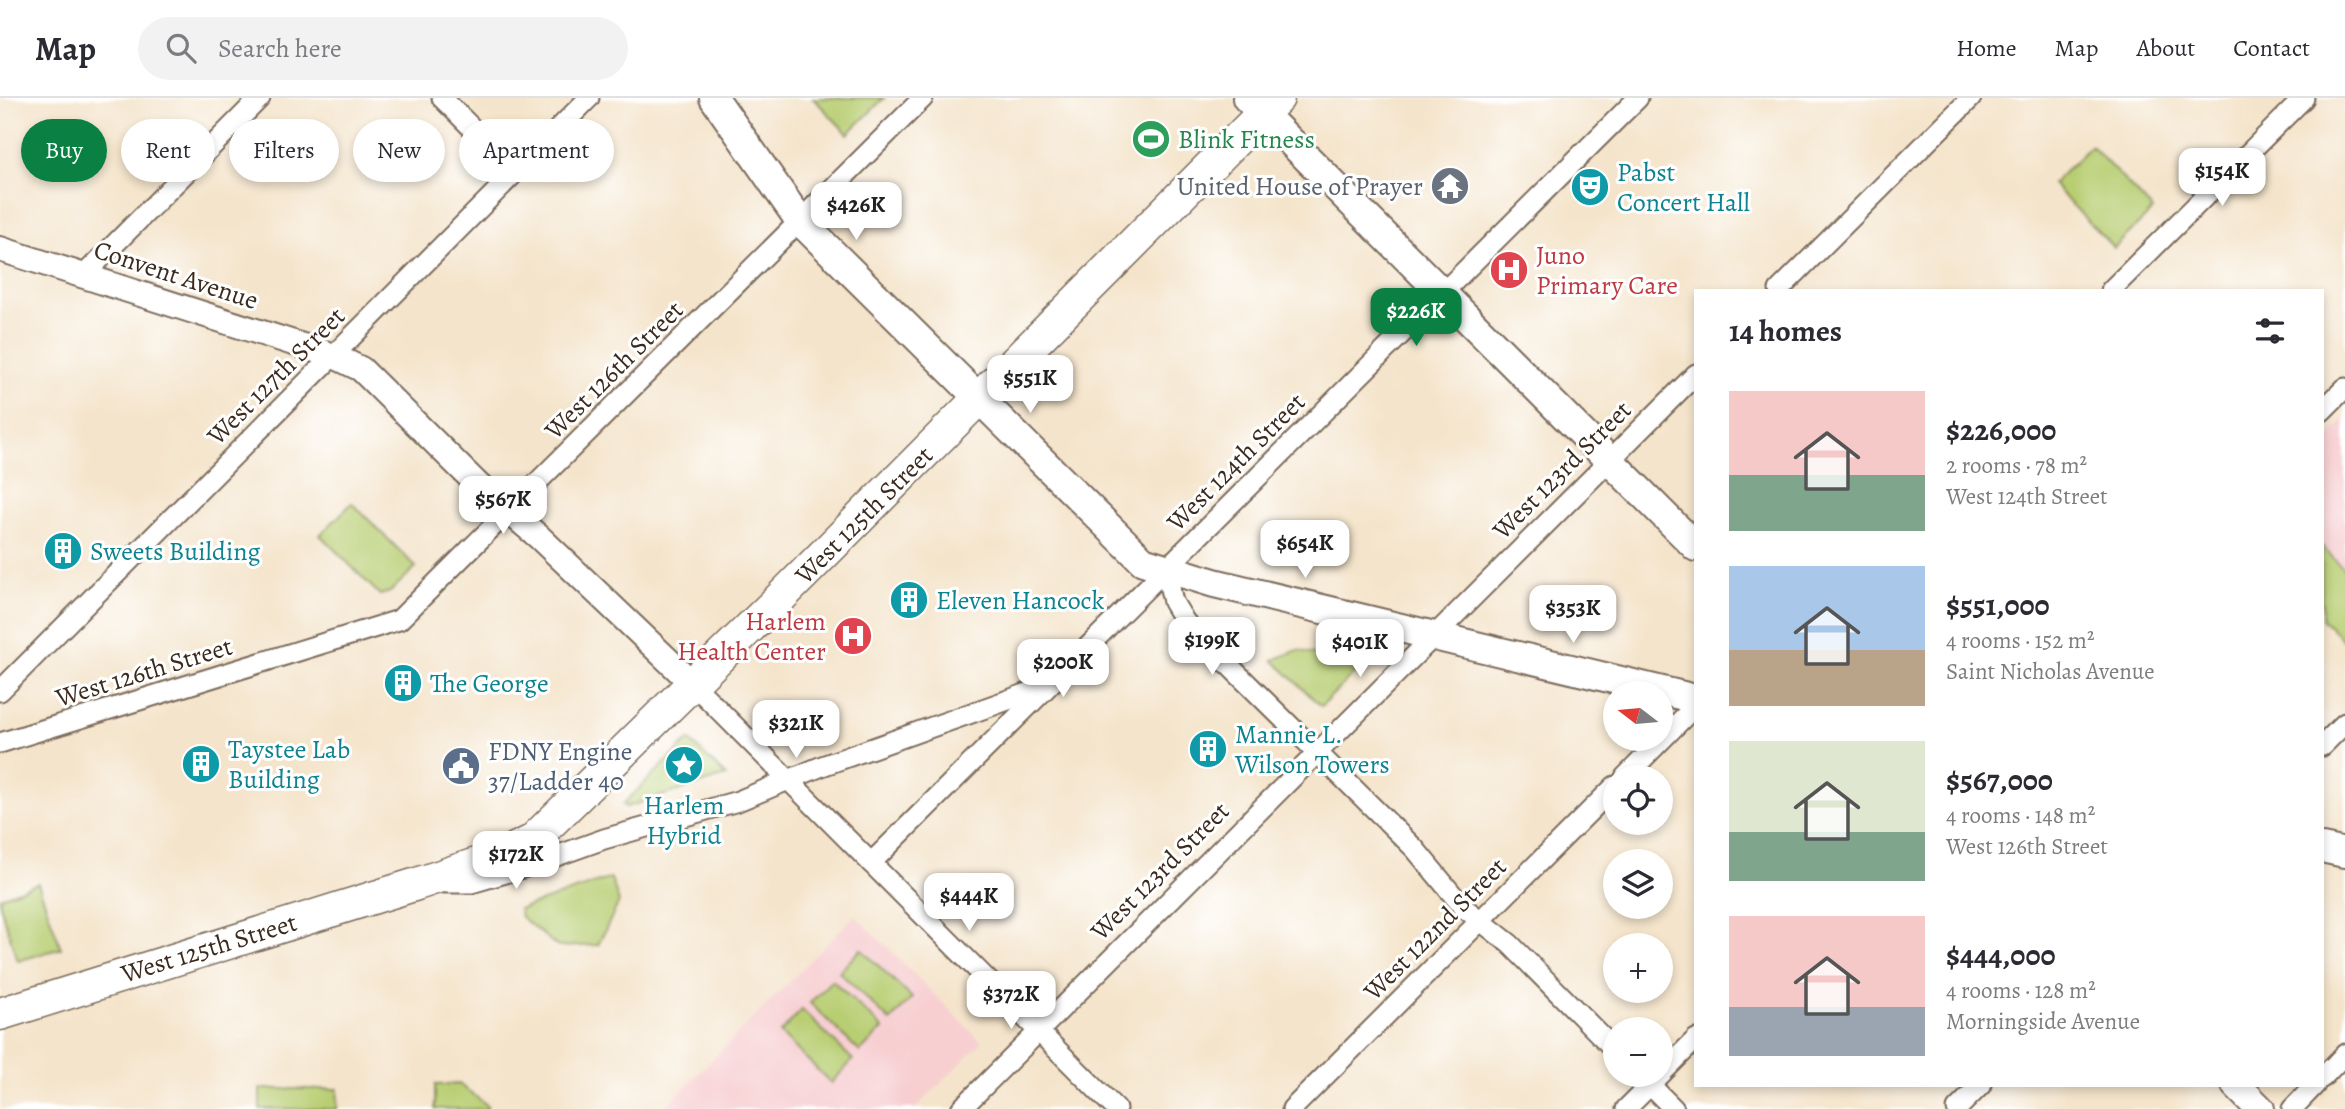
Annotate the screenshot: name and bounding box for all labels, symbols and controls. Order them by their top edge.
search box [138,17,628,80]
text: Map [35,26,96,71]
icon: search [162,29,200,67]
text: Search here [218,31,342,66]
text: Home [1956,32,2017,64]
text: Map [2055,32,2099,64]
text: About [2137,32,2195,64]
text: Contact [2233,32,2310,64]
sports icon: Blink Fitness [1130,118,1172,160]
chip: Buy [21,119,107,182]
chip: Rent [121,119,215,182]
chip: Filters [229,119,339,182]
chip: New [353,119,445,182]
chip: Apartment [459,119,614,182]
place label: Blink Fitness [1178,122,1315,157]
pin: $154K [2173,148,2271,208]
place label: Pabst Concert Hall [1617,155,1750,220]
text: $154K [2195,155,2249,186]
temple icon: United House of Prayer [1429,165,1471,207]
theatre icon: Pabst Concert Hall [1569,166,1611,208]
place label: United House of Prayer [1177,169,1423,204]
pin: $426K [807,183,905,242]
text: $426K [827,189,885,220]
street label: Convent Avenue [89,232,263,318]
place label: Juno Primary Care [1536,238,1678,303]
hospital icon: Juno Primary Care [1488,249,1530,291]
pin: $226K [1367,288,1465,348]
street label: West 126th Street [536,293,691,448]
text: $226K [1387,295,1445,326]
street label: West 127th Street [199,299,353,453]
text: 14 homes [1729,311,1842,351]
icon: filters [2251,312,2289,350]
pin: $551K [981,356,1079,415]
text: $551K [1003,362,1057,393]
street label: West 124th Street [1158,385,1313,540]
street label: West 123rd Street [1484,393,1639,548]
text: $226,000 [1946,410,2056,450]
icon: home [1785,419,1869,503]
street label: West 125th Street [787,438,941,592]
text: 2 rooms · 78 m² [1946,450,2087,481]
pin: $567K [454,476,552,536]
text: West 124th Street [1946,481,2108,512]
text: $567K [475,483,531,514]
pin: $654K [1256,520,1354,580]
text: $654K [1276,527,1334,558]
building icon: Sweets Building [42,530,84,572]
place label: Sweets Building [90,534,260,569]
building icon: Eleven Hancock [888,579,930,621]
place label: Eleven Hancock [936,583,1105,618]
text: $551,000 [1946,585,2050,625]
pin: $353K [1524,586,1622,645]
text: $353K [1545,592,1601,623]
icon: home [1785,594,1869,678]
place label: Harlem Health Center [677,604,826,669]
hospital icon: Harlem Health Center [832,615,874,657]
pin: $199K [1163,618,1261,677]
pin: $401K [1311,620,1409,679]
text: $199K [1184,624,1240,655]
text: 4 rooms · 152 m² [1946,625,2094,656]
text: $401K [1332,626,1388,657]
street label: West 126th Street [50,628,237,716]
pin: $200K [1014,640,1112,699]
text: $200K [1033,646,1093,677]
text: Saint Nicholas Avenue [1946,656,2155,687]
building icon: The George [382,662,424,704]
place label: The George [430,666,549,701]
north arrow [1603,681,1673,751]
map controls [1603,681,1673,1087]
pin: $321K [747,700,845,760]
text: $321K [768,707,824,738]
place label: Mannie L. Wilson Towers [1234,717,1390,782]
building icon: Mannie L. Wilson Towers [1187,728,1229,770]
place label: Taystee Lab Building [228,732,350,797]
place label: FDNY Engine 37/Ladder 40 [488,734,633,799]
building icon: Taystee Lab Building [180,743,222,785]
place icon: Harlem Hybrid [663,744,705,786]
public building icon: FDNY Engine 37/Ladder 40 [440,745,482,787]
text: $567,000 [1946,760,2053,800]
button: locate [1603,765,1673,835]
icon: home [1785,769,1869,853]
place label: Harlem Hybrid [644,788,724,853]
street label: West 123rd Street [1082,794,1237,949]
text: 4 rooms · 148 m² [1946,800,2095,831]
text: West 126th Street [1946,831,2108,862]
pin: $172K [467,832,565,891]
text: $172K [489,838,544,869]
button: layers [1603,849,1673,919]
street label: West 122nd Street [1355,850,1514,1009]
pin: $444K [920,874,1018,933]
text: $444K [940,880,998,911]
street label: West 125th Street [116,905,302,992]
button: + [1603,933,1673,1003]
text: $444,000 [1946,935,2056,975]
icon: home [1785,944,1869,1028]
pin: $372K [962,972,1060,1031]
text: 4 rooms · 128 m² [1946,975,2096,1006]
text: $372K [983,978,1039,1009]
text: Morningside Avenue [1946,1006,2140,1037]
button: − [1603,1017,1673,1087]

